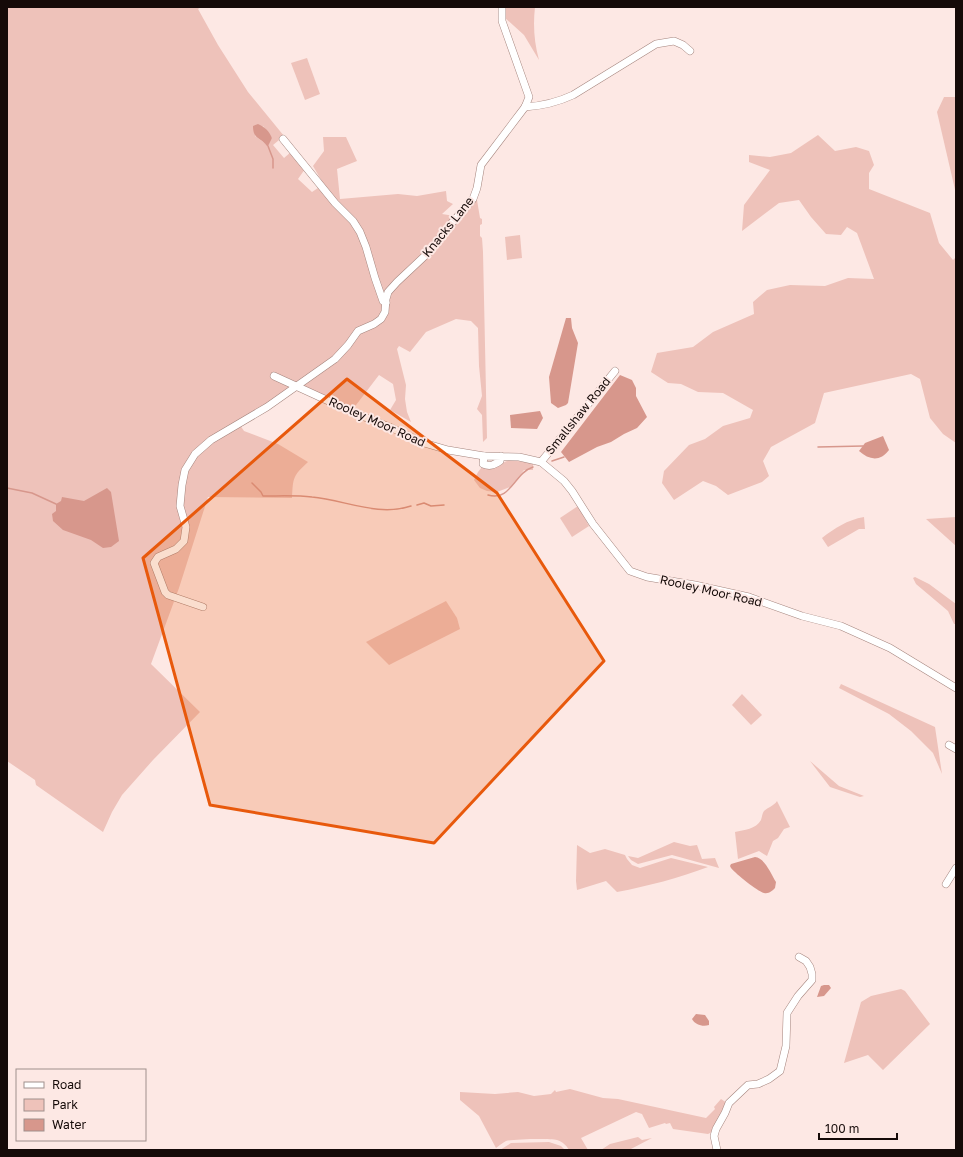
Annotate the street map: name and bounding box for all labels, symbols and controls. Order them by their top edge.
street label: Knacks Lane [419,193,476,260]
street label: Smallshaw Road [542,374,613,457]
street label: Rooley Moor Road [326,393,428,450]
street label: Rooley Moor Road [659,571,764,610]
legend [16,1069,146,1141]
text: Road [52,1077,81,1092]
text: Park [52,1097,78,1112]
scale bar [819,1115,897,1141]
text: Water [52,1117,86,1132]
text: 100 m [825,1121,859,1136]

